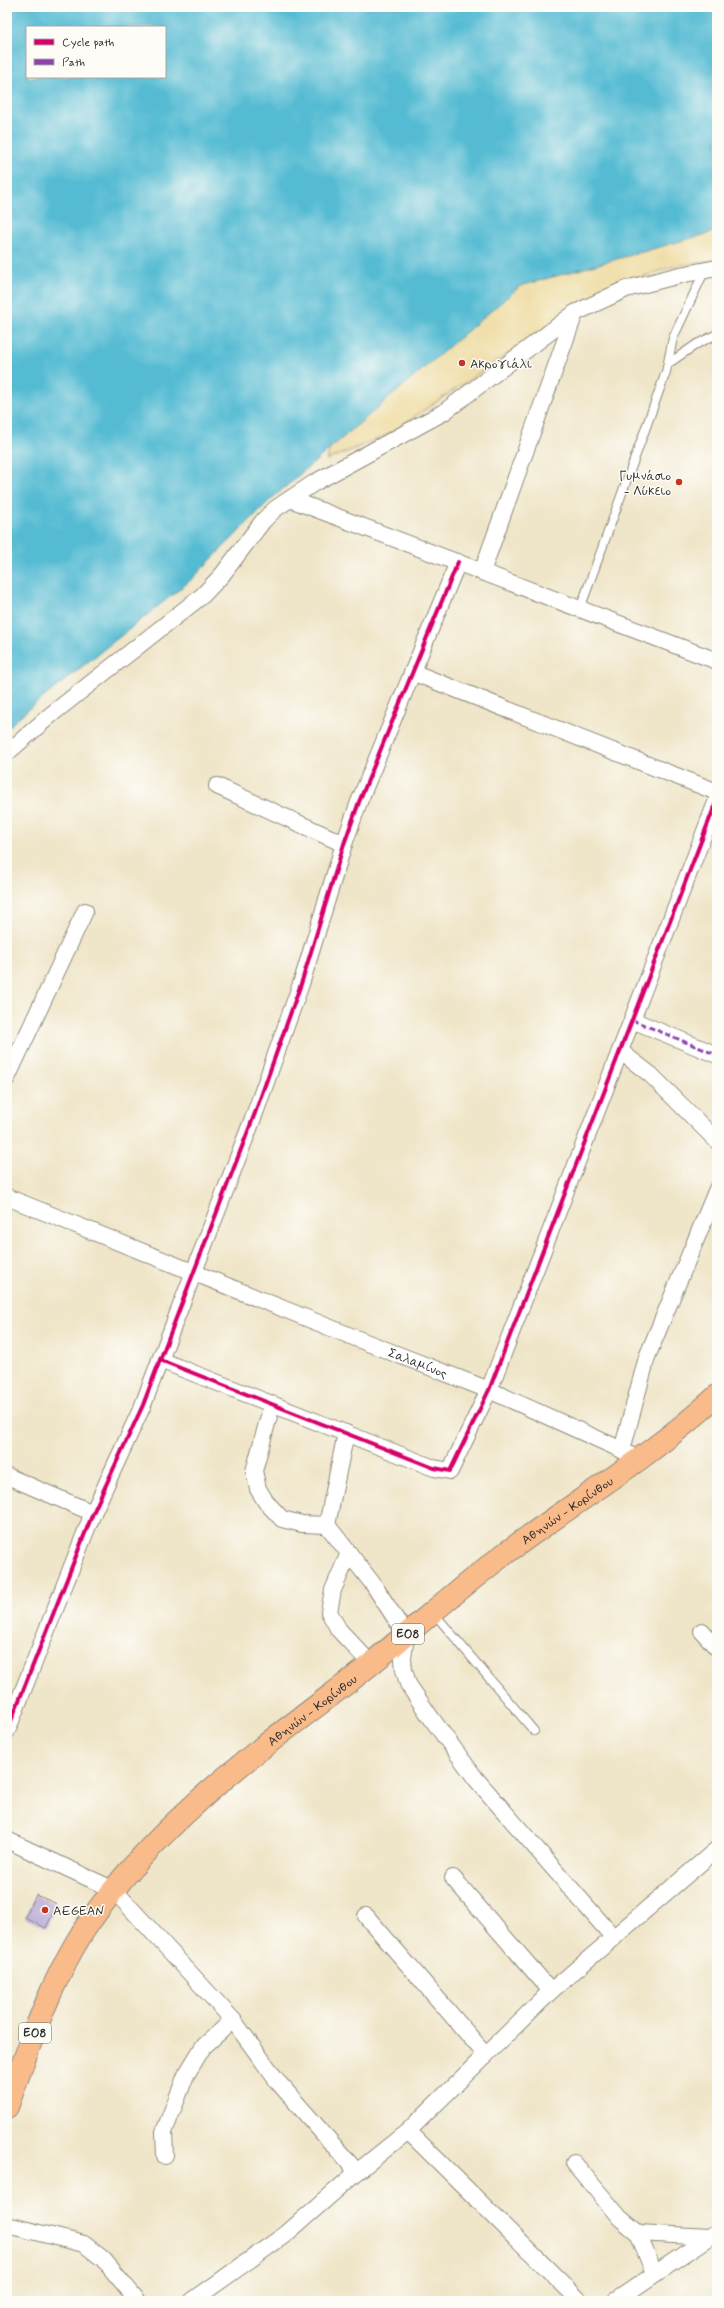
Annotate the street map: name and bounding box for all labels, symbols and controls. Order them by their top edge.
legend [26,26,166,78]
text: Cycle path [62,35,114,51]
text: Path [62,55,85,71]
place label: Ακρογιάλι [470,356,532,373]
marker: Ακρογιάλι [457,358,467,368]
place label: Γυμνάσιο - Λύκειο [619,468,671,500]
marker: Γυμνάσιο - Λύκειο [674,477,684,487]
street label: Σαλαμίνος [385,1345,450,1383]
street label: Αθηνών - Κορίνθου [518,1473,617,1549]
road number: ΕΟ8 [392,1624,424,1644]
street label: Αθηνών - Κορίνθου [264,1671,361,1750]
place label: AEGEAN [53,1903,104,1920]
marker: AEGEAN [40,1905,50,1915]
road number: ΕΟ8 [19,2023,51,2043]

